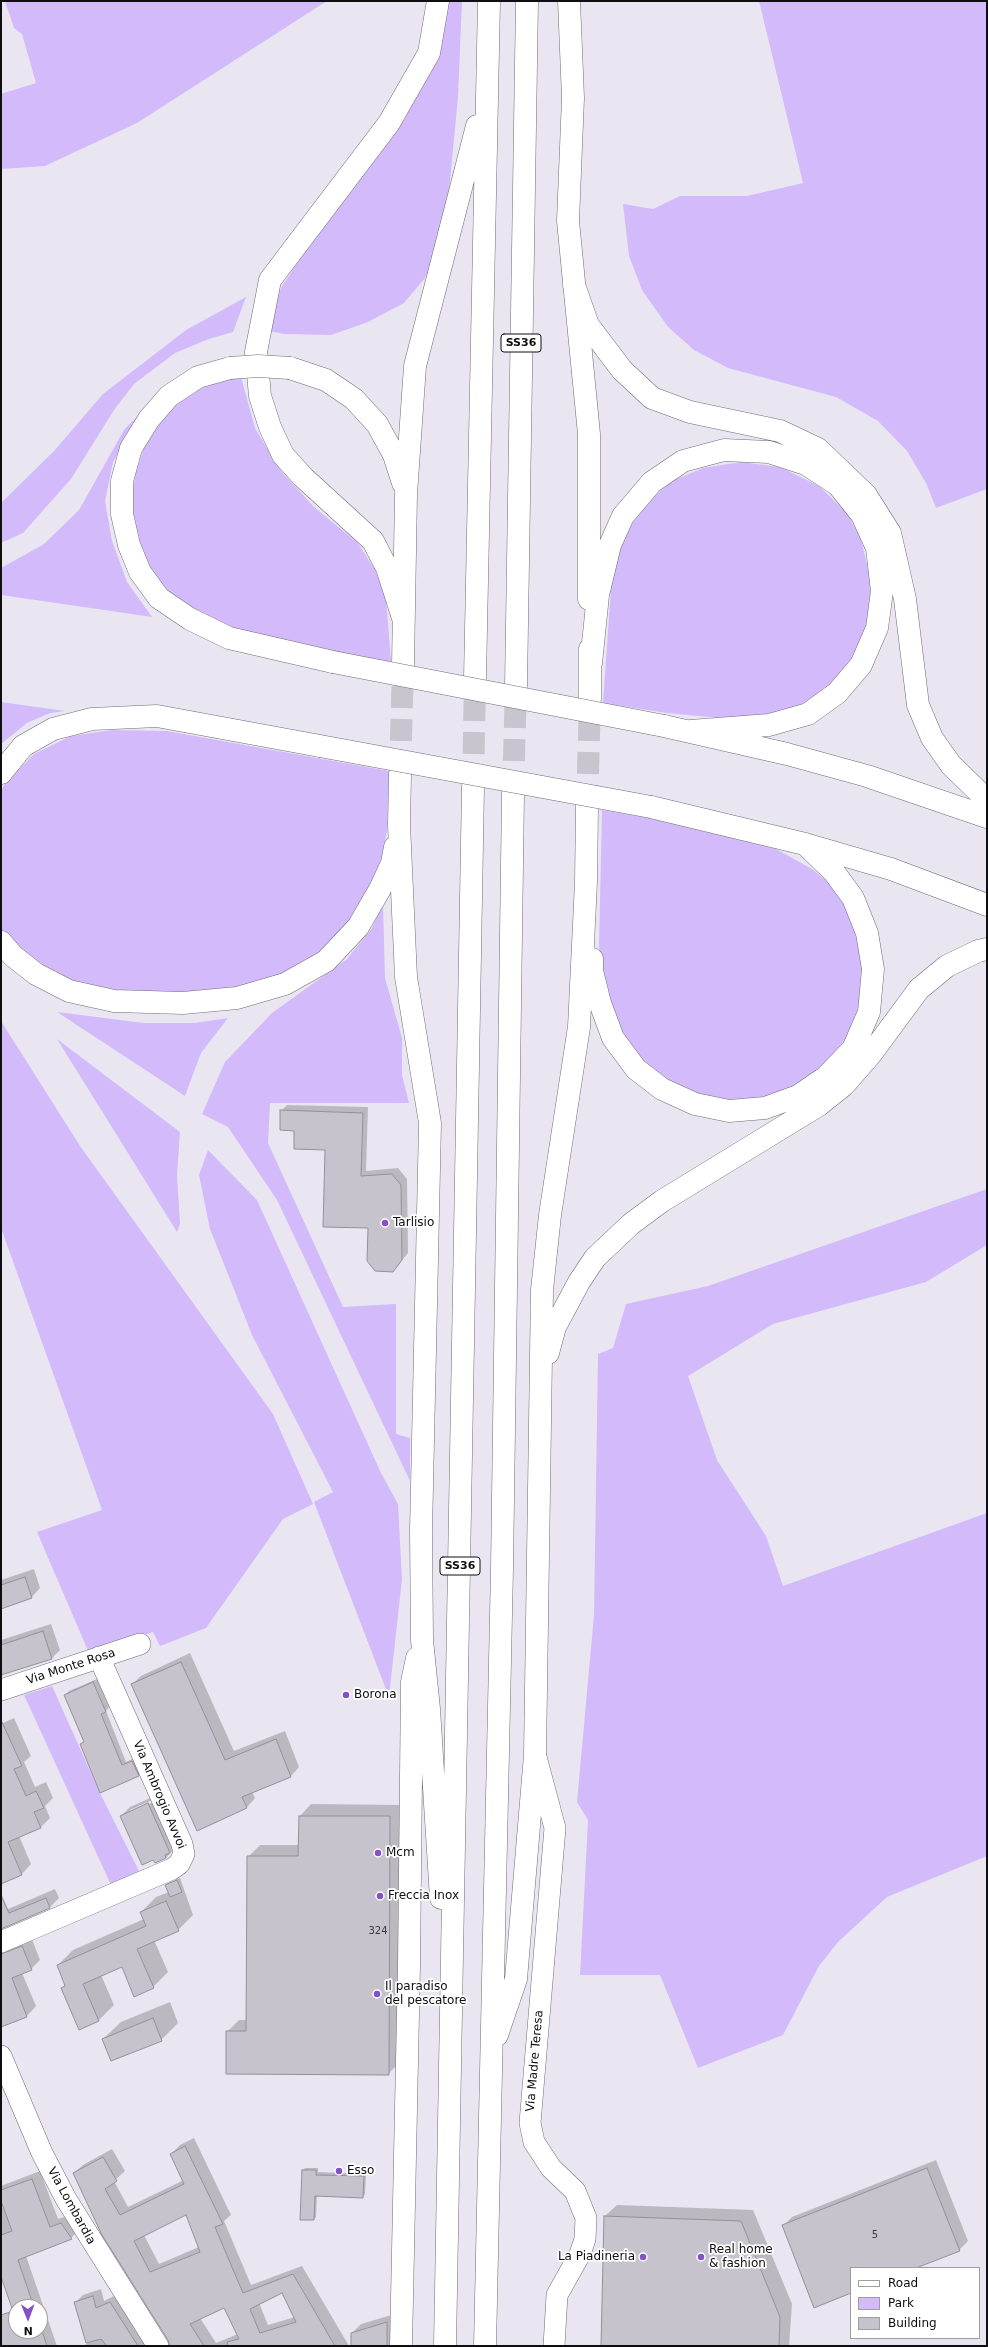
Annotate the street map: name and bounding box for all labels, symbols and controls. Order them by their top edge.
road number: SS36 [501,334,541,352]
place label: Tarlisio [393,1216,434,1230]
marker: Tarlisio [380,1218,390,1228]
road number: SS36 [440,1557,480,1575]
street label: Via Monte Rosa [25,1646,117,1688]
place label: Borona [354,1688,397,1702]
marker: Borona [341,1690,351,1700]
street label: Via Ambrogio Avvoi [130,1739,188,1851]
place label: Mcm [386,1846,415,1860]
marker: Mcm [373,1848,383,1858]
place label: Freccia Inox [388,1889,459,1903]
marker: Freccia Inox [375,1891,385,1901]
house number: 324 [368,1925,388,1937]
place label: Il paradiso del pescatore [385,1980,466,2008]
marker: Il paradiso del pescatore [372,1989,382,1999]
street label: Via Madre Teresa [523,2010,547,2112]
place label: Esso [347,2164,374,2178]
street label: Via Lombardia [44,2165,98,2247]
marker: Esso [334,2166,344,2176]
house number: 5 [872,2229,878,2241]
place label: Real home & fashion [709,2243,773,2271]
place label: La Piadineria [558,2250,635,2264]
marker: La Piadineria [638,2252,648,2262]
marker: Real home & fashion [696,2252,706,2262]
legend [850,2267,980,2339]
text: Road [888,2276,918,2290]
text: Park [888,2296,914,2310]
north arrow [8,2299,48,2339]
text: Building [888,2316,937,2330]
text: N [23,2324,33,2337]

